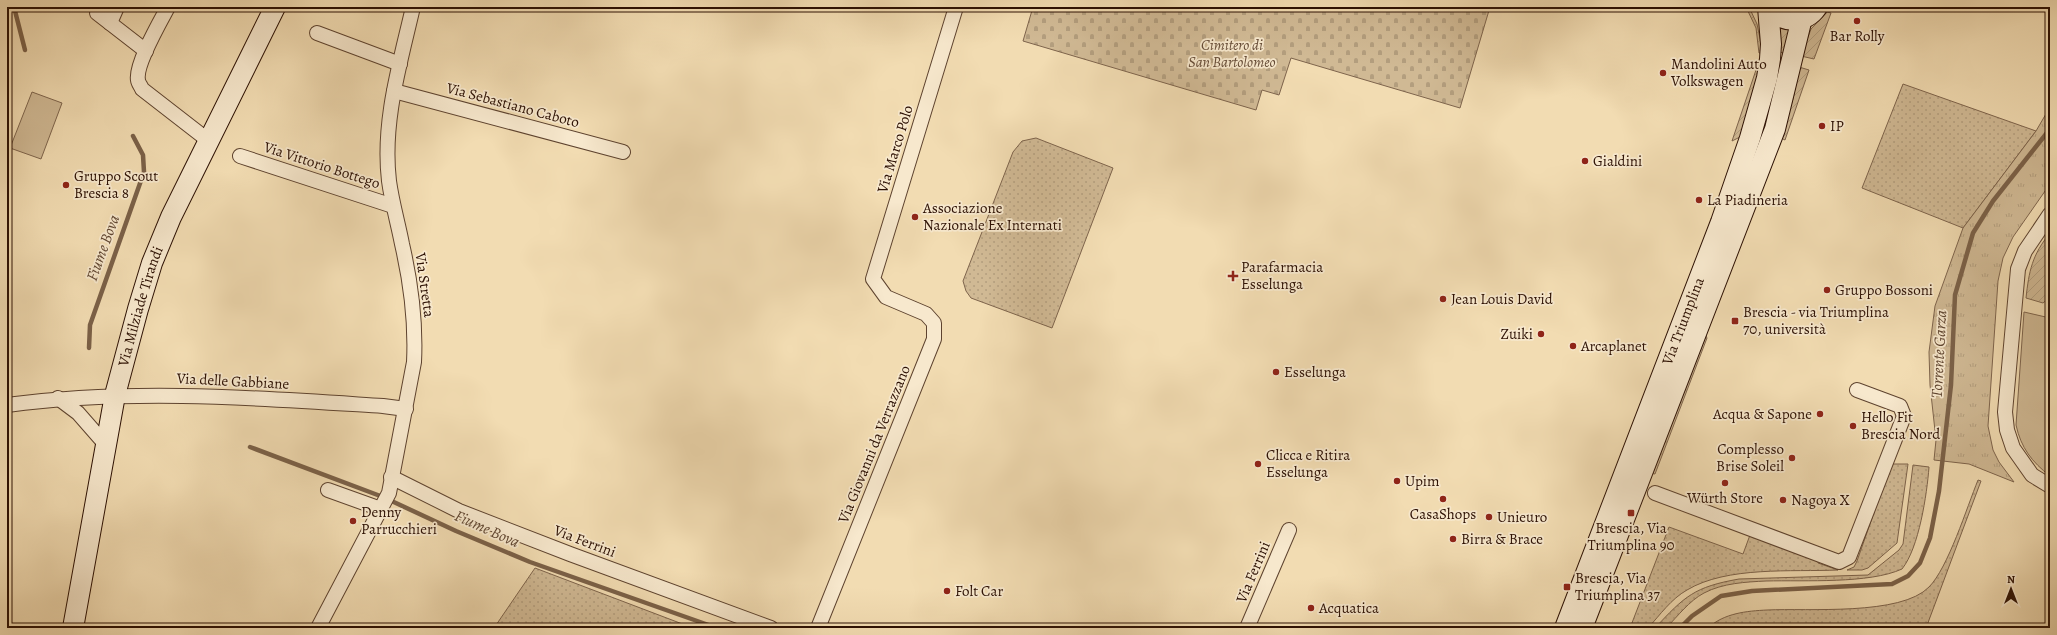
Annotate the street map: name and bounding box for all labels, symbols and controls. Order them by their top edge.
marker: Bar Rolly [1852,16,1862,26]
place label: Bar Rolly [1830,26,1885,46]
park label: Cimitero di San Bartolomeo [1188,35,1276,72]
place label: Mandolini Auto Volkswagen [1670,54,1767,91]
marker: Mandolini Auto Volkswagen [1658,68,1668,78]
street label: Via Sebastiano Caboto [444,77,582,132]
street label: Via Marco Polo [872,103,918,196]
place label: IP [1830,116,1844,136]
marker: IP [1817,121,1827,131]
street label: Via Vittorio Bottego [260,136,383,193]
place label: Gialdini [1593,151,1642,171]
marker: Gialdini [1580,156,1590,166]
place label: Gruppo Scout Brescia 8 [74,166,158,203]
marker: Gruppo Scout Brescia 8 [61,180,71,190]
place label: La Piadineria [1707,190,1788,210]
marker: La Piadineria [1694,195,1704,205]
place label: Associazione Nazionale Ex Internati [922,198,1062,235]
water label: Fiume Bova [81,211,125,284]
marker: Associazione Nazionale Ex Internati [910,212,920,222]
street label: Via Milziade Tirandi [113,243,168,369]
street label: Via Stretta [410,251,439,319]
place label: Parafarmacia Esselunga [1241,257,1323,294]
marker: Parafarmacia Esselunga [1228,271,1238,281]
street label: Via Triumplina [1657,274,1709,368]
place label: Gruppo Bossoni [1835,280,1933,300]
marker: Gruppo Bossoni [1822,285,1832,295]
place label: Jean Louis David [1451,289,1554,309]
marker: Jean Louis David [1438,294,1448,304]
place label: Brescia - via Triumplina 70, università [1743,302,1889,339]
water label: Torrente Garza [1926,309,1952,398]
marker: Brescia - via Triumplina 70, università [1730,316,1740,326]
place label: Zuiki [1501,324,1533,344]
marker: Zuiki [1536,329,1546,339]
place label: Arcaplanet [1580,336,1647,356]
marker: Arcaplanet [1568,341,1578,351]
street label: Via Giovanni da Verrazzano [833,362,915,527]
place label: Esselunga [1284,362,1346,382]
marker: Esselunga [1271,367,1281,377]
street label: Via delle Gabbiane [175,368,290,394]
place label: Acqua & Sapone [1712,404,1812,424]
place label: Hello Fit Brescia Nord [1861,407,1941,444]
marker: Acqua & Sapone [1815,409,1825,419]
marker: Hello Fit Brescia Nord [1848,421,1858,431]
place label: Complesso Brise Soleil [1716,439,1784,476]
place label: Clicca e Ritira Esselunga [1266,445,1350,482]
marker: Complesso Brise Soleil [1787,453,1797,463]
marker: Clicca e Ritira Esselunga [1253,459,1263,469]
place label: Upim [1405,471,1440,491]
marker: Upim [1392,476,1402,486]
marker: Würth Store [1720,478,1730,488]
place label: Würth Store [1686,488,1763,508]
place label: Nagoya X [1791,490,1850,510]
marker: CasaShops [1438,494,1448,504]
marker: Nagoya X [1778,495,1788,505]
place label: Denny Parrucchieri [361,502,437,539]
place label: CasaShops [1410,504,1476,524]
water label: Fiume Bova [451,505,523,553]
place label: Unieuro [1497,507,1547,527]
marker: Brescia, Via Triumplina 90 [1626,508,1636,518]
marker: Unieuro [1484,512,1494,522]
marker: Denny Parrucchieri [348,516,358,526]
place label: Brescia, Via Triumplina 90 [1587,518,1675,555]
street label: Via Ferrini [550,520,619,562]
place label: Birra & Brace [1461,529,1543,549]
marker: Birra & Brace [1448,534,1458,544]
street label: Via Ferrini [1231,538,1275,607]
place label: Brescia, Via Triumplina 37 [1575,568,1661,605]
north arrow [1991,569,2031,609]
text: N [2007,572,2015,587]
place label: Folt Car [955,581,1003,601]
marker: Brescia, Via Triumplina 37 [1562,582,1572,592]
marker: Folt Car [942,586,952,596]
place label: Acquatica [1318,598,1379,618]
marker: Acquatica [1306,603,1316,613]

